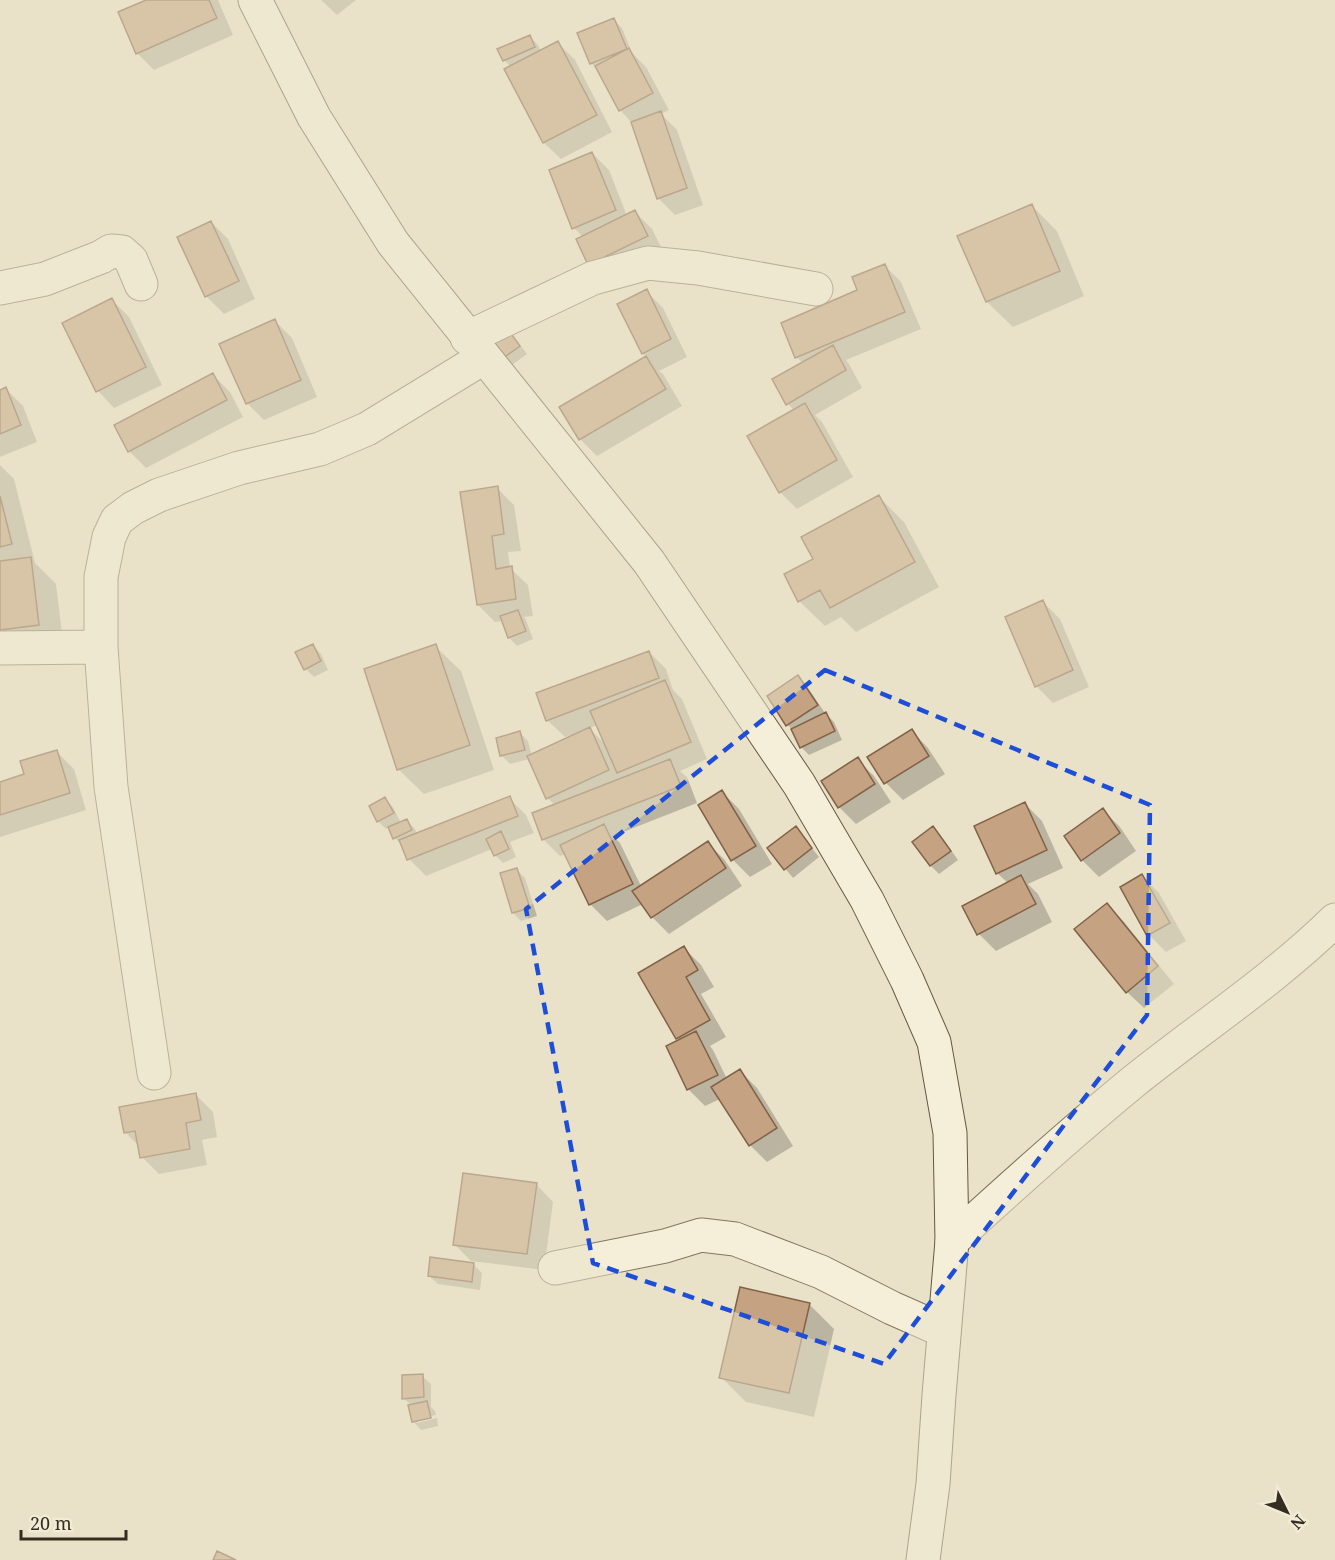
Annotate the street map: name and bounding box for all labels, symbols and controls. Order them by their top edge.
north arrow [1257,1482,1317,1542]
scale bar [21,1503,126,1541]
text: N [1285,1510,1310,1535]
text: 20 m [30,1511,72,1535]

